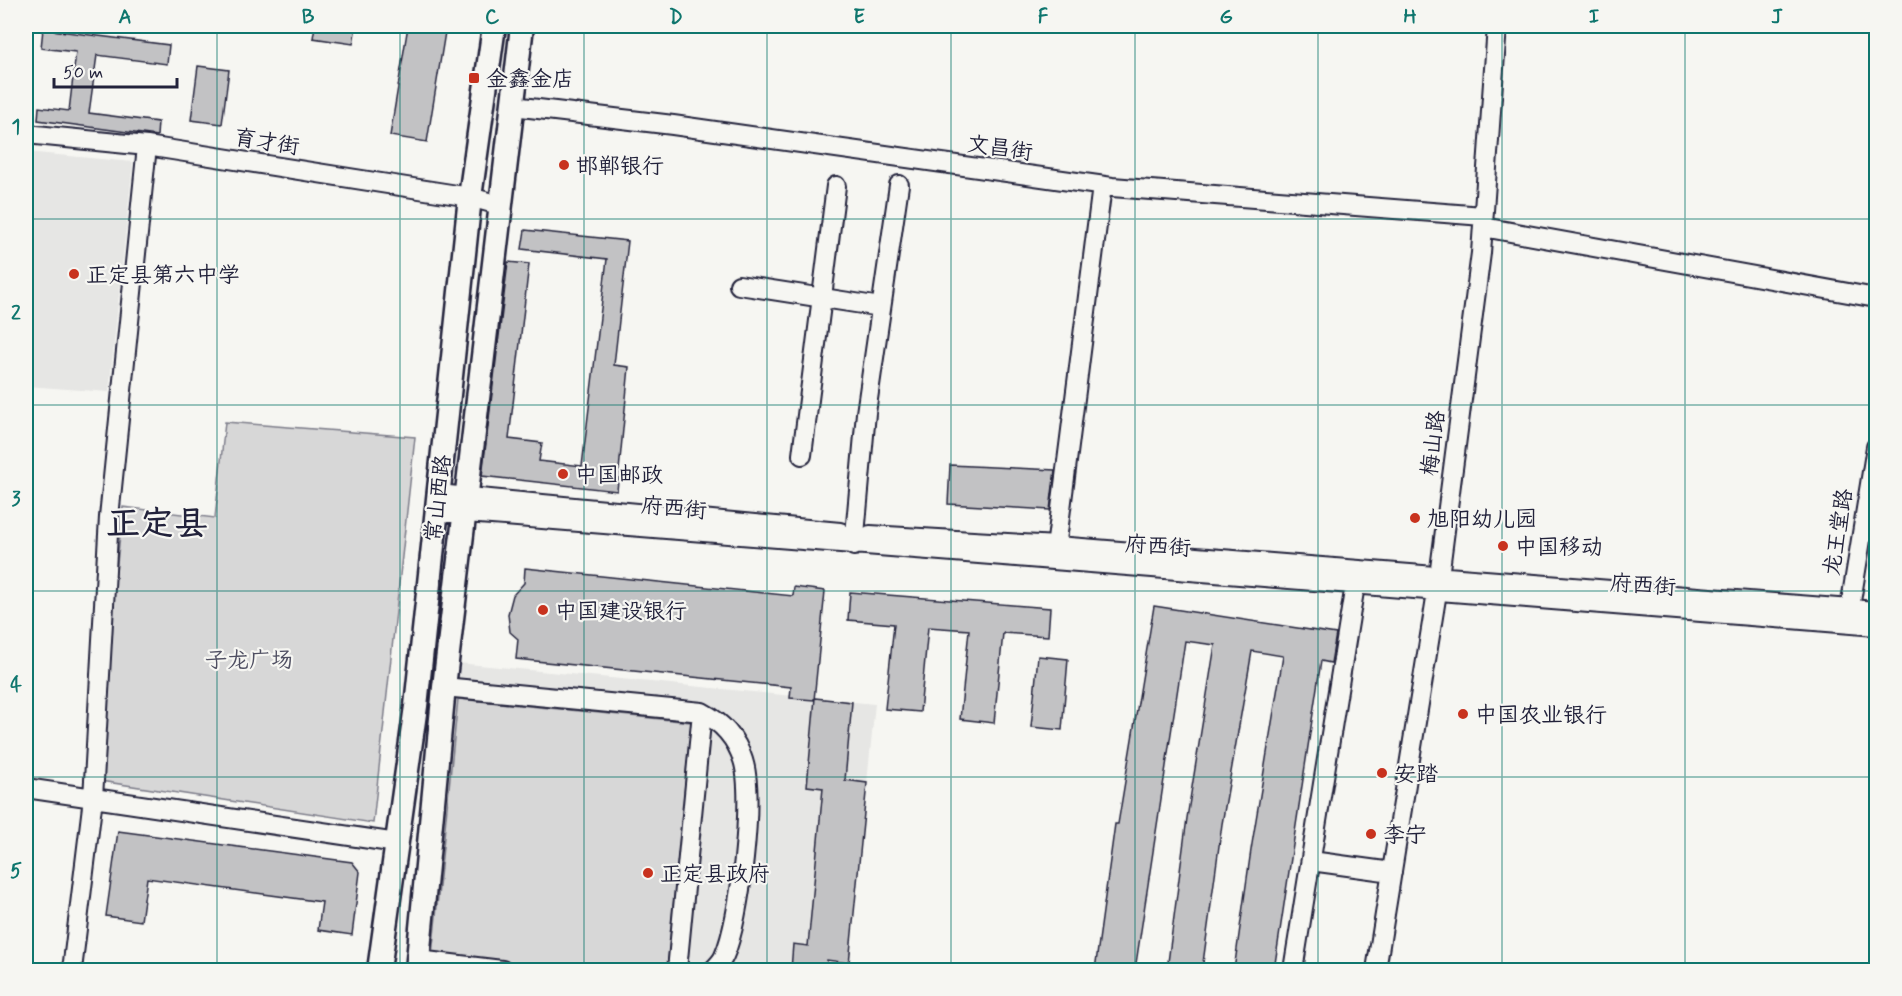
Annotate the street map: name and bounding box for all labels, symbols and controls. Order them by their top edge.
text: A [118,4,132,31]
text: B [302,4,315,31]
text: C [485,4,500,31]
text: D [669,4,683,31]
text: E [853,4,865,31]
text: F [1038,4,1049,31]
text: G [1219,4,1233,31]
text: H [1403,4,1417,31]
text: I [1589,4,1599,31]
text: J [1771,4,1783,31]
scale bar [54,51,177,89]
text: 50 m [63,61,103,85]
place label: 金鑫金店 [486,66,574,94]
marker: 金鑫金店 [467,71,481,85]
text: 1 [12,114,20,141]
street label: 育才街 [232,124,301,162]
street label: 文昌街 [965,131,1034,167]
place label: 邯郸银行 [576,153,664,181]
marker: 邯郸银行 [557,158,571,172]
place label: 正定县第六中学 [86,262,240,290]
marker: 正定县第六中学 [67,267,81,281]
text: 2 [11,300,21,327]
street label: 梅山路 [1416,409,1452,478]
street label: 常山西路 [420,453,458,544]
place label: 中国邮政 [575,462,663,490]
marker: 中国邮政 [556,467,570,481]
text: 3 [11,486,21,513]
street label: 龙王堂路 [1818,487,1860,578]
street label: 府西街 [640,492,708,526]
district label: 正定县 [106,502,208,547]
place label: 旭阳幼儿园 [1427,506,1537,534]
marker: 旭阳幼儿园 [1408,511,1422,525]
street label: 府西街 [1124,531,1192,563]
place label: 中国移动 [1515,534,1603,562]
marker: 中国移动 [1496,539,1510,553]
street label: 府西街 [1609,570,1677,602]
place label: 中国建设银行 [555,598,687,626]
marker: 中国建设银行 [536,603,550,617]
park label: 子龙广场 [205,647,293,675]
text: 4 [10,672,22,699]
place label: 中国农业银行 [1475,702,1607,730]
marker: 中国农业银行 [1456,707,1470,721]
place label: 安踏 [1394,761,1438,789]
marker: 安踏 [1375,766,1389,780]
place label: 李宁 [1383,822,1427,850]
marker: 李宁 [1364,827,1378,841]
text: 5 [10,858,22,885]
place label: 正定县政府 [660,861,770,889]
marker: 正定县政府 [641,866,655,880]

